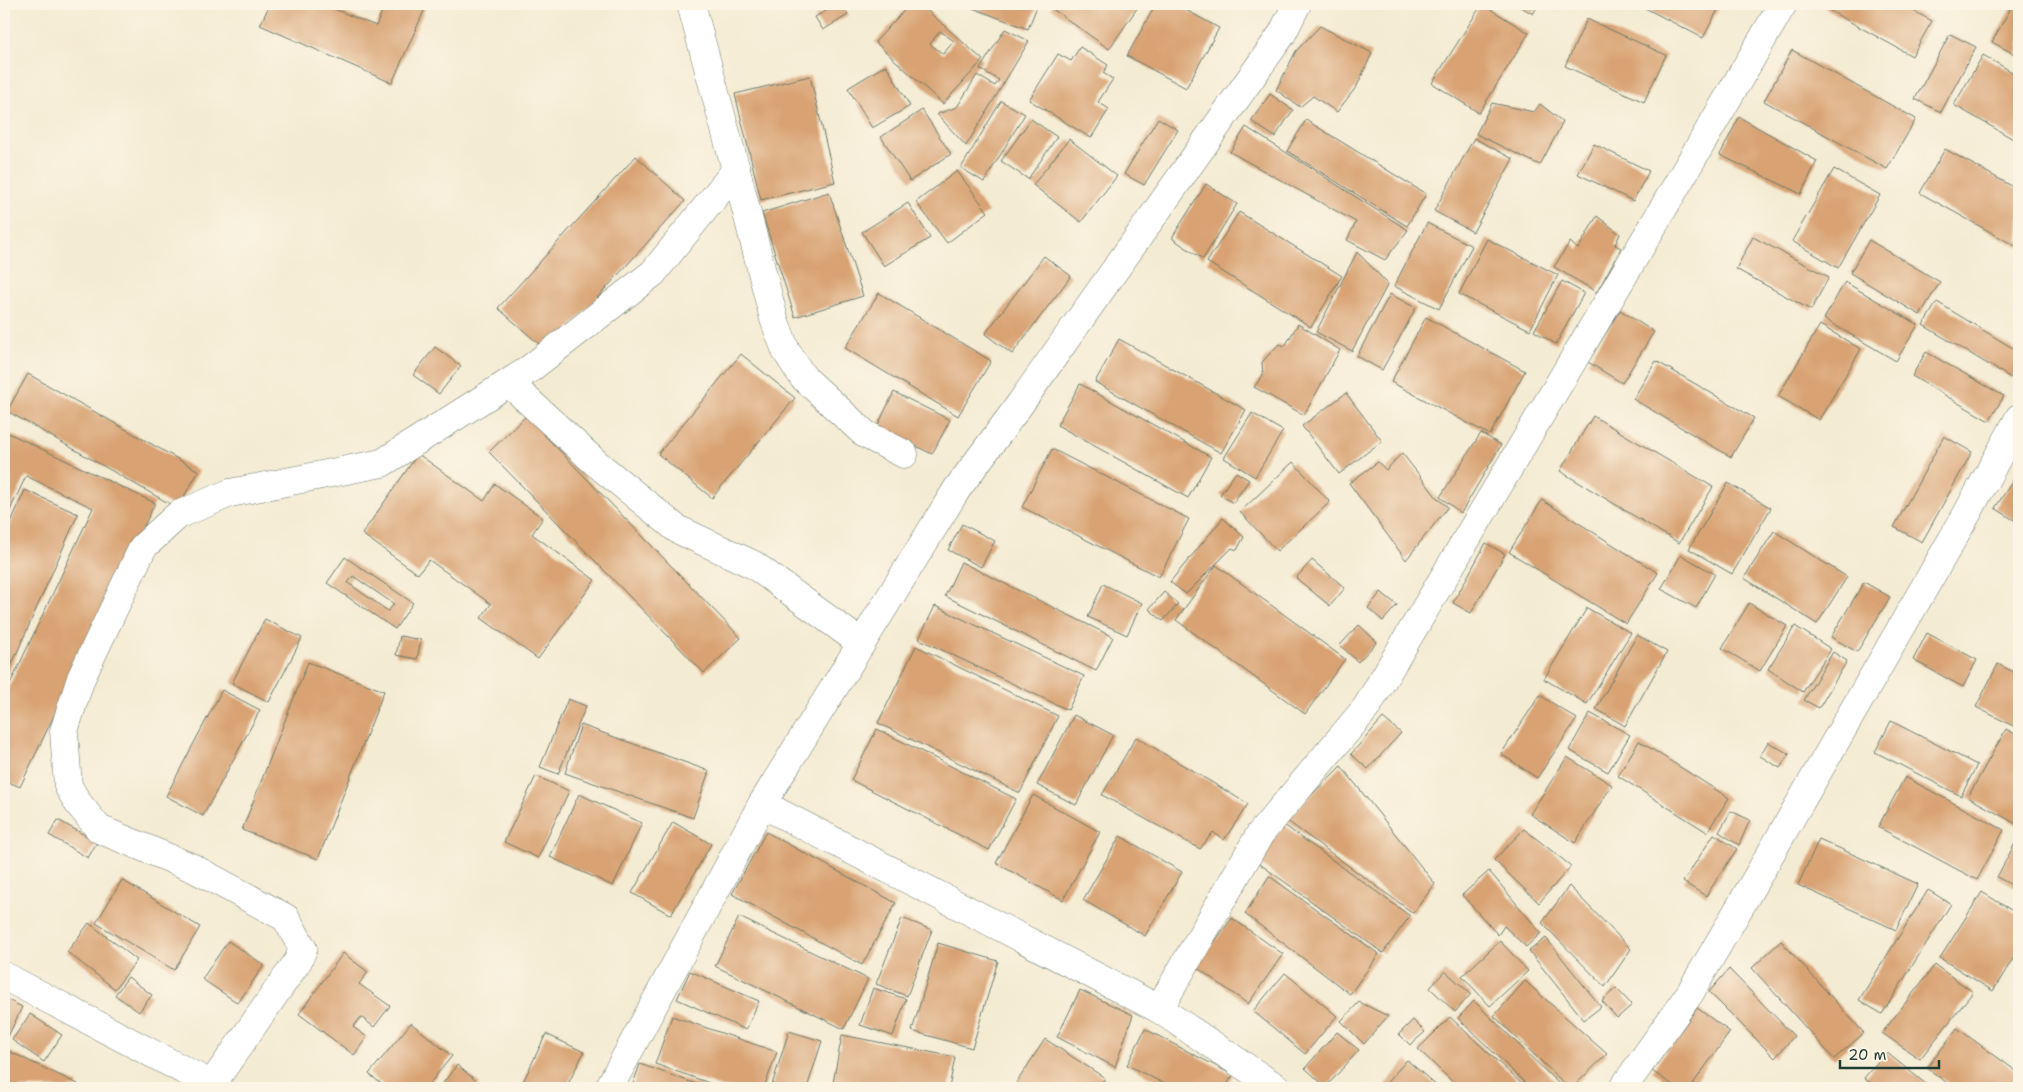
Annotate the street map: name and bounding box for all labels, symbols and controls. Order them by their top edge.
scale bar [1840,1037,1939,1069]
text: 20 m [1848,1045,1887,1065]

